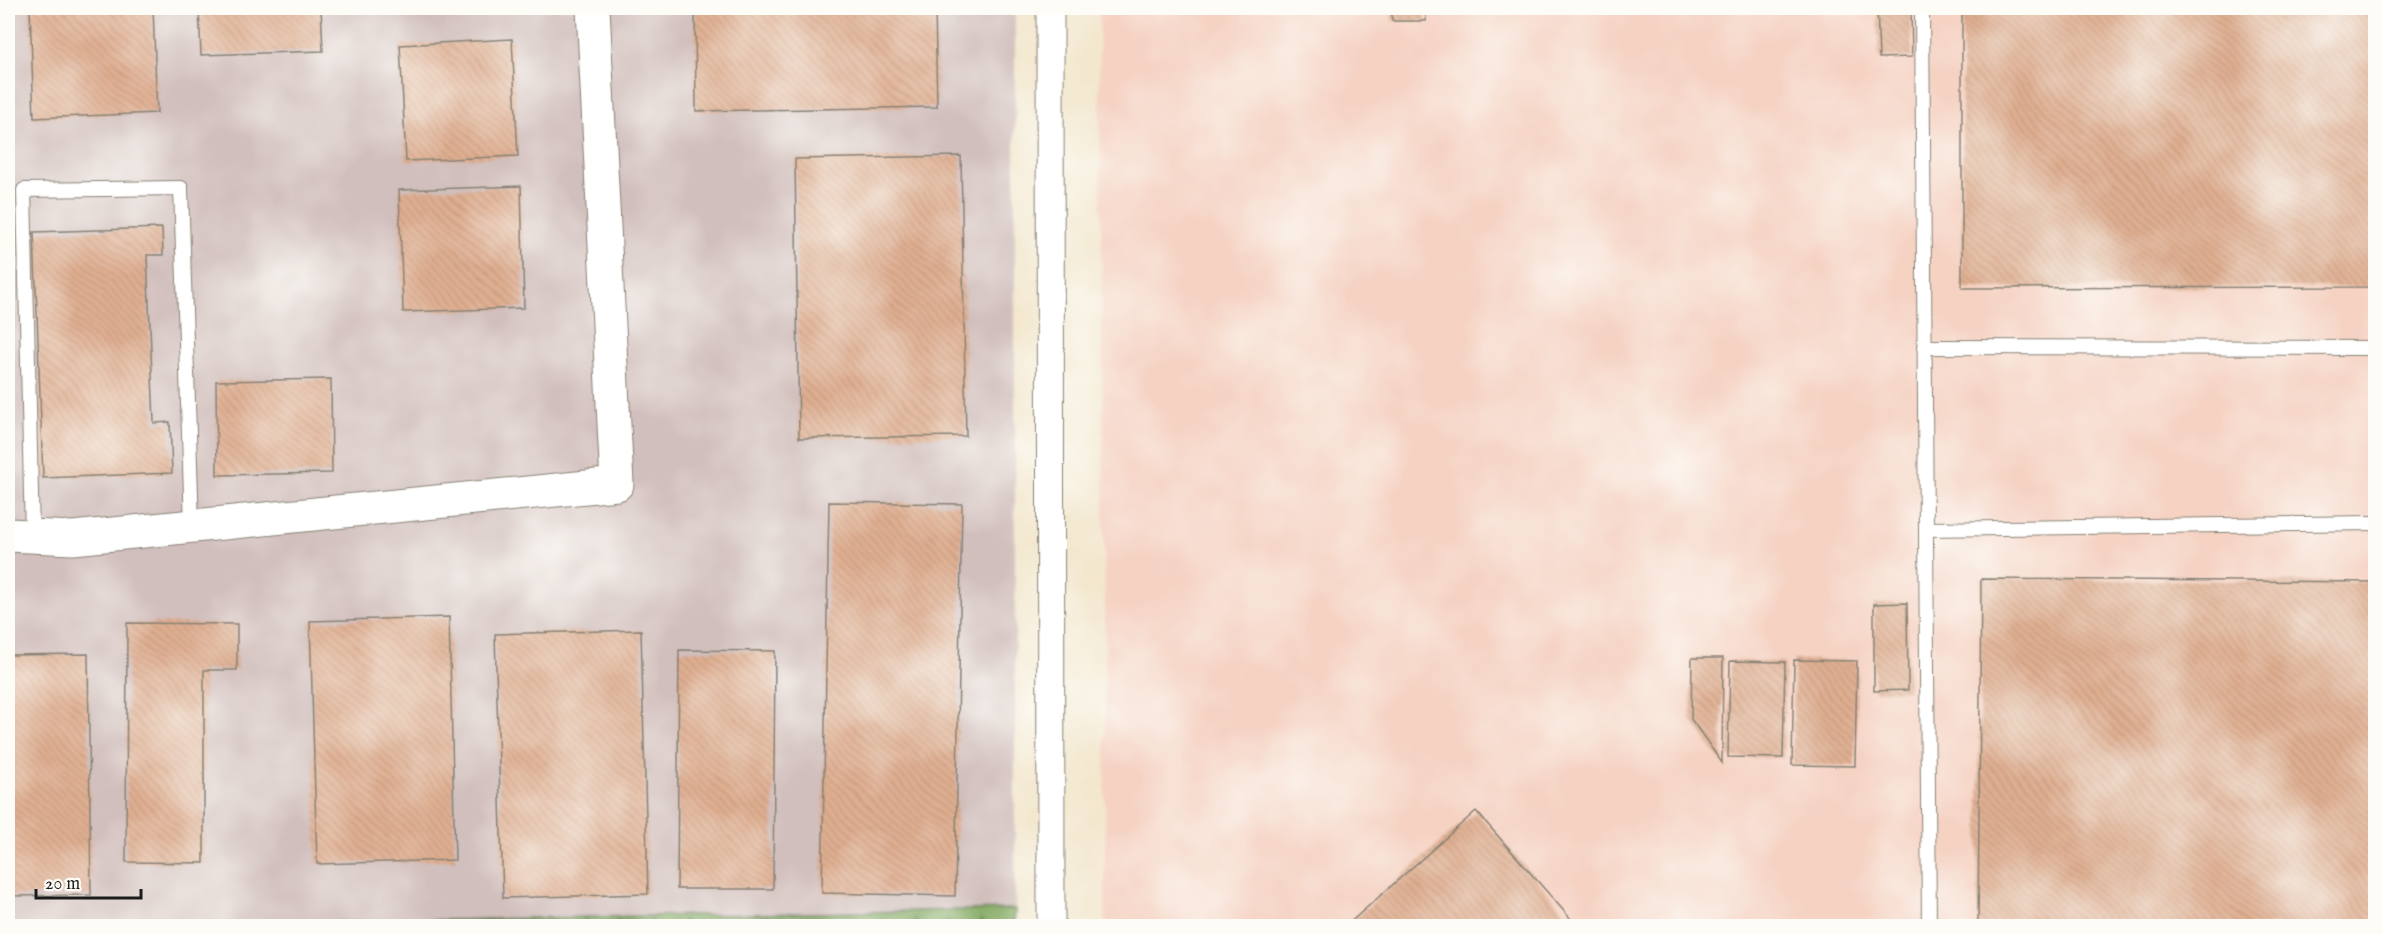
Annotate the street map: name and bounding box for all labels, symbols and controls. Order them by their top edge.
scale bar [36,862,141,900]
text: 20 m [45,873,80,896]

